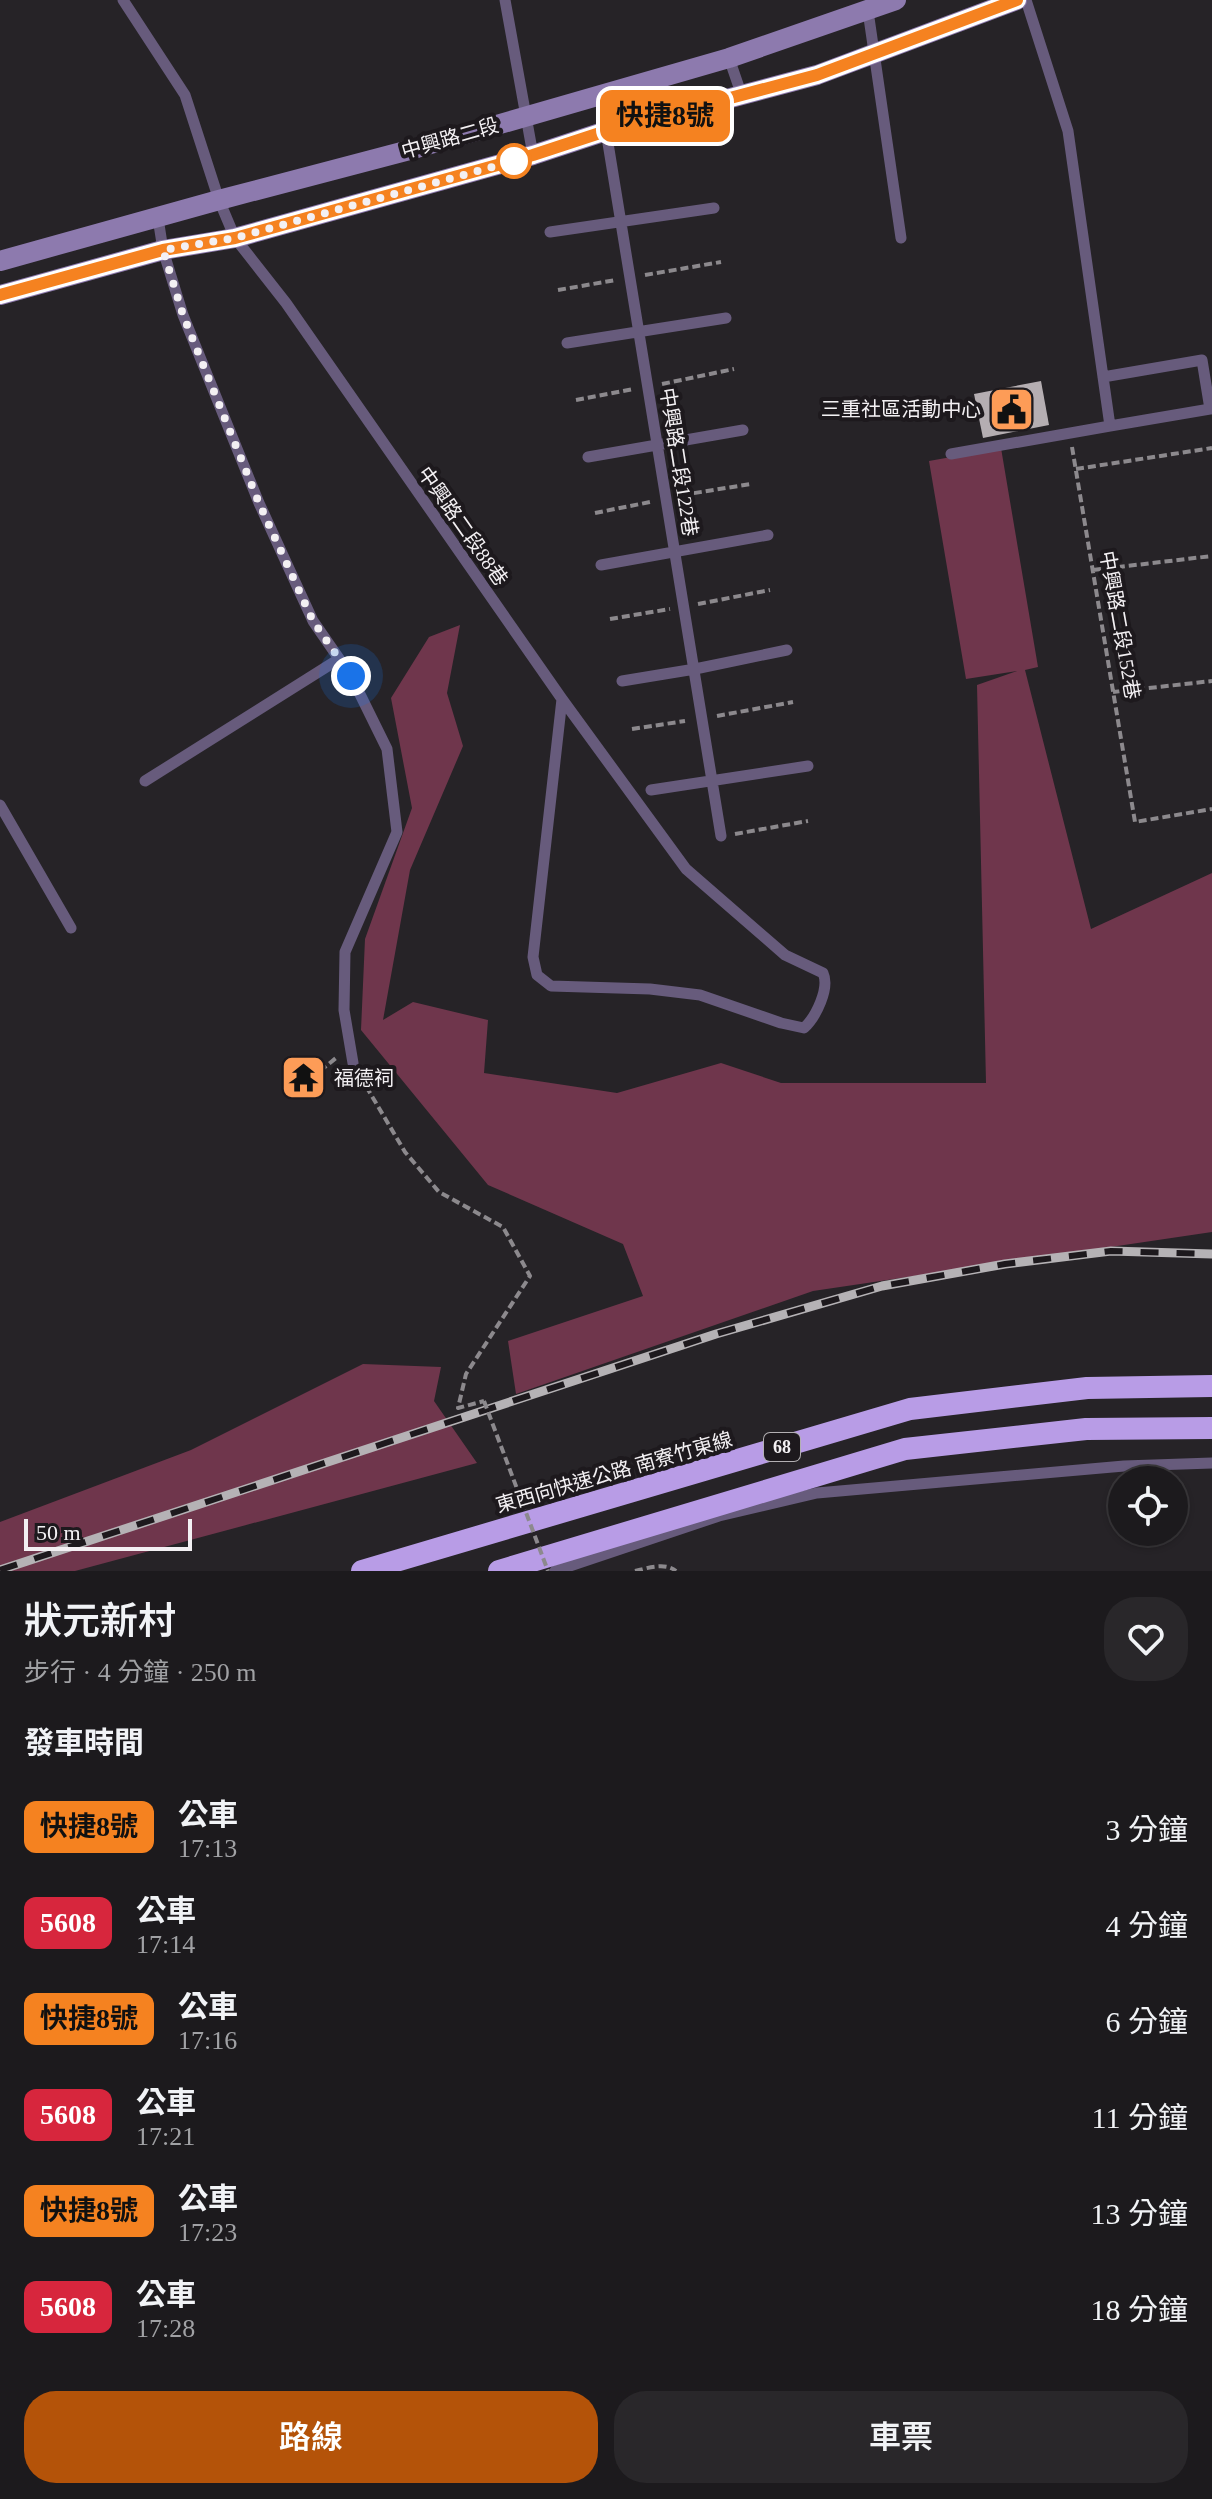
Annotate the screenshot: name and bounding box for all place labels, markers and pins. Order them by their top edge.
unlabelled marker [497,144,531,178]
public building icon: 三重社區活動中心 [988,385,1036,433]
place label: 三重社區活動中心 [821,398,981,420]
temple icon: 福德祠 [279,1054,327,1102]
place label: 福德祠 [334,1067,394,1089]

